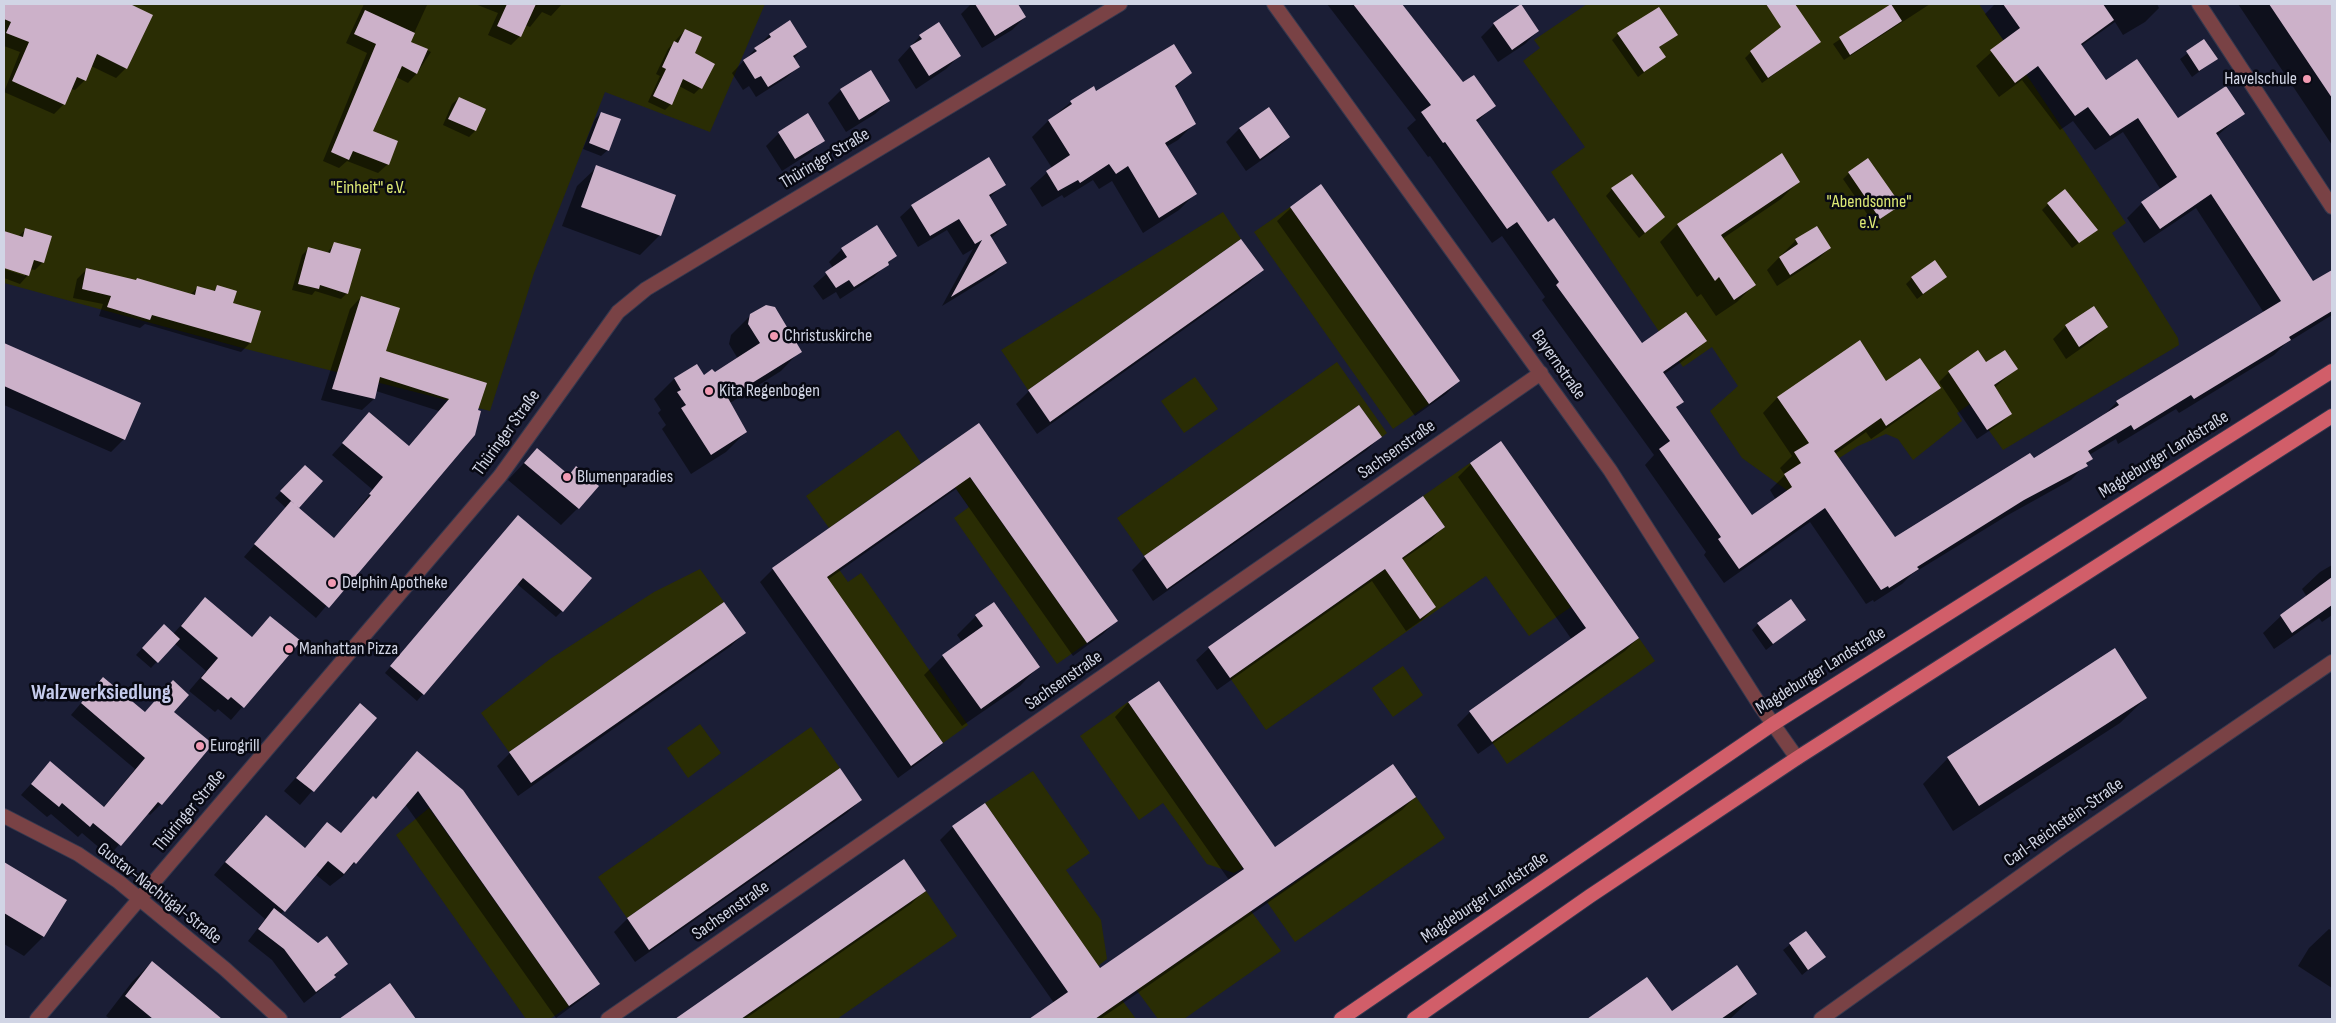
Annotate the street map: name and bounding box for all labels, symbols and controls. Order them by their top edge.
place label: Havelschule [2224,68,2297,90]
marker: Havelschule [2301,73,2313,85]
street label: Thüringer Straße [776,124,874,194]
park label: "Einheit" e.V. [331,177,405,199]
park label: "Abendsonne" e.V. [1827,191,1911,233]
place label: Christuskirche [784,325,872,347]
street label: Bayernstraße [1526,326,1590,404]
marker: Christuskirche [768,330,780,342]
place label: Kita Regenbogen [719,380,820,402]
marker: Kita Regenbogen [703,385,715,397]
street label: Thüringer Straße [469,386,545,480]
street label: Magdeburger Landstraße [2095,406,2233,504]
street label: Sachsenstraße [1354,415,1440,485]
place label: Blumenparadies [577,466,673,488]
marker: Blumenparadies [561,471,573,483]
place label: Delphin Apotheke [342,572,448,594]
marker: Delphin Apotheke [326,577,338,589]
street label: Magdeburger Landstraße [1752,622,1890,720]
place label: Manhattan Pizza [299,638,398,660]
marker: Manhattan Pizza [283,643,295,655]
street label: Sachsenstraße [1021,646,1107,716]
district label: Walzwerksiedlung [31,680,171,706]
place label: Eurogrill [210,735,260,757]
marker: Eurogrill [194,740,206,752]
street label: Thüringer Straße [149,765,231,857]
street label: Carl-Reichstein-Straße [2000,774,2128,872]
street label: Gustav-Nachtigal-Straße [92,839,226,949]
street label: Magdeburger Landstraße [1417,847,1553,949]
street label: Sachsenstraße [688,876,774,946]

